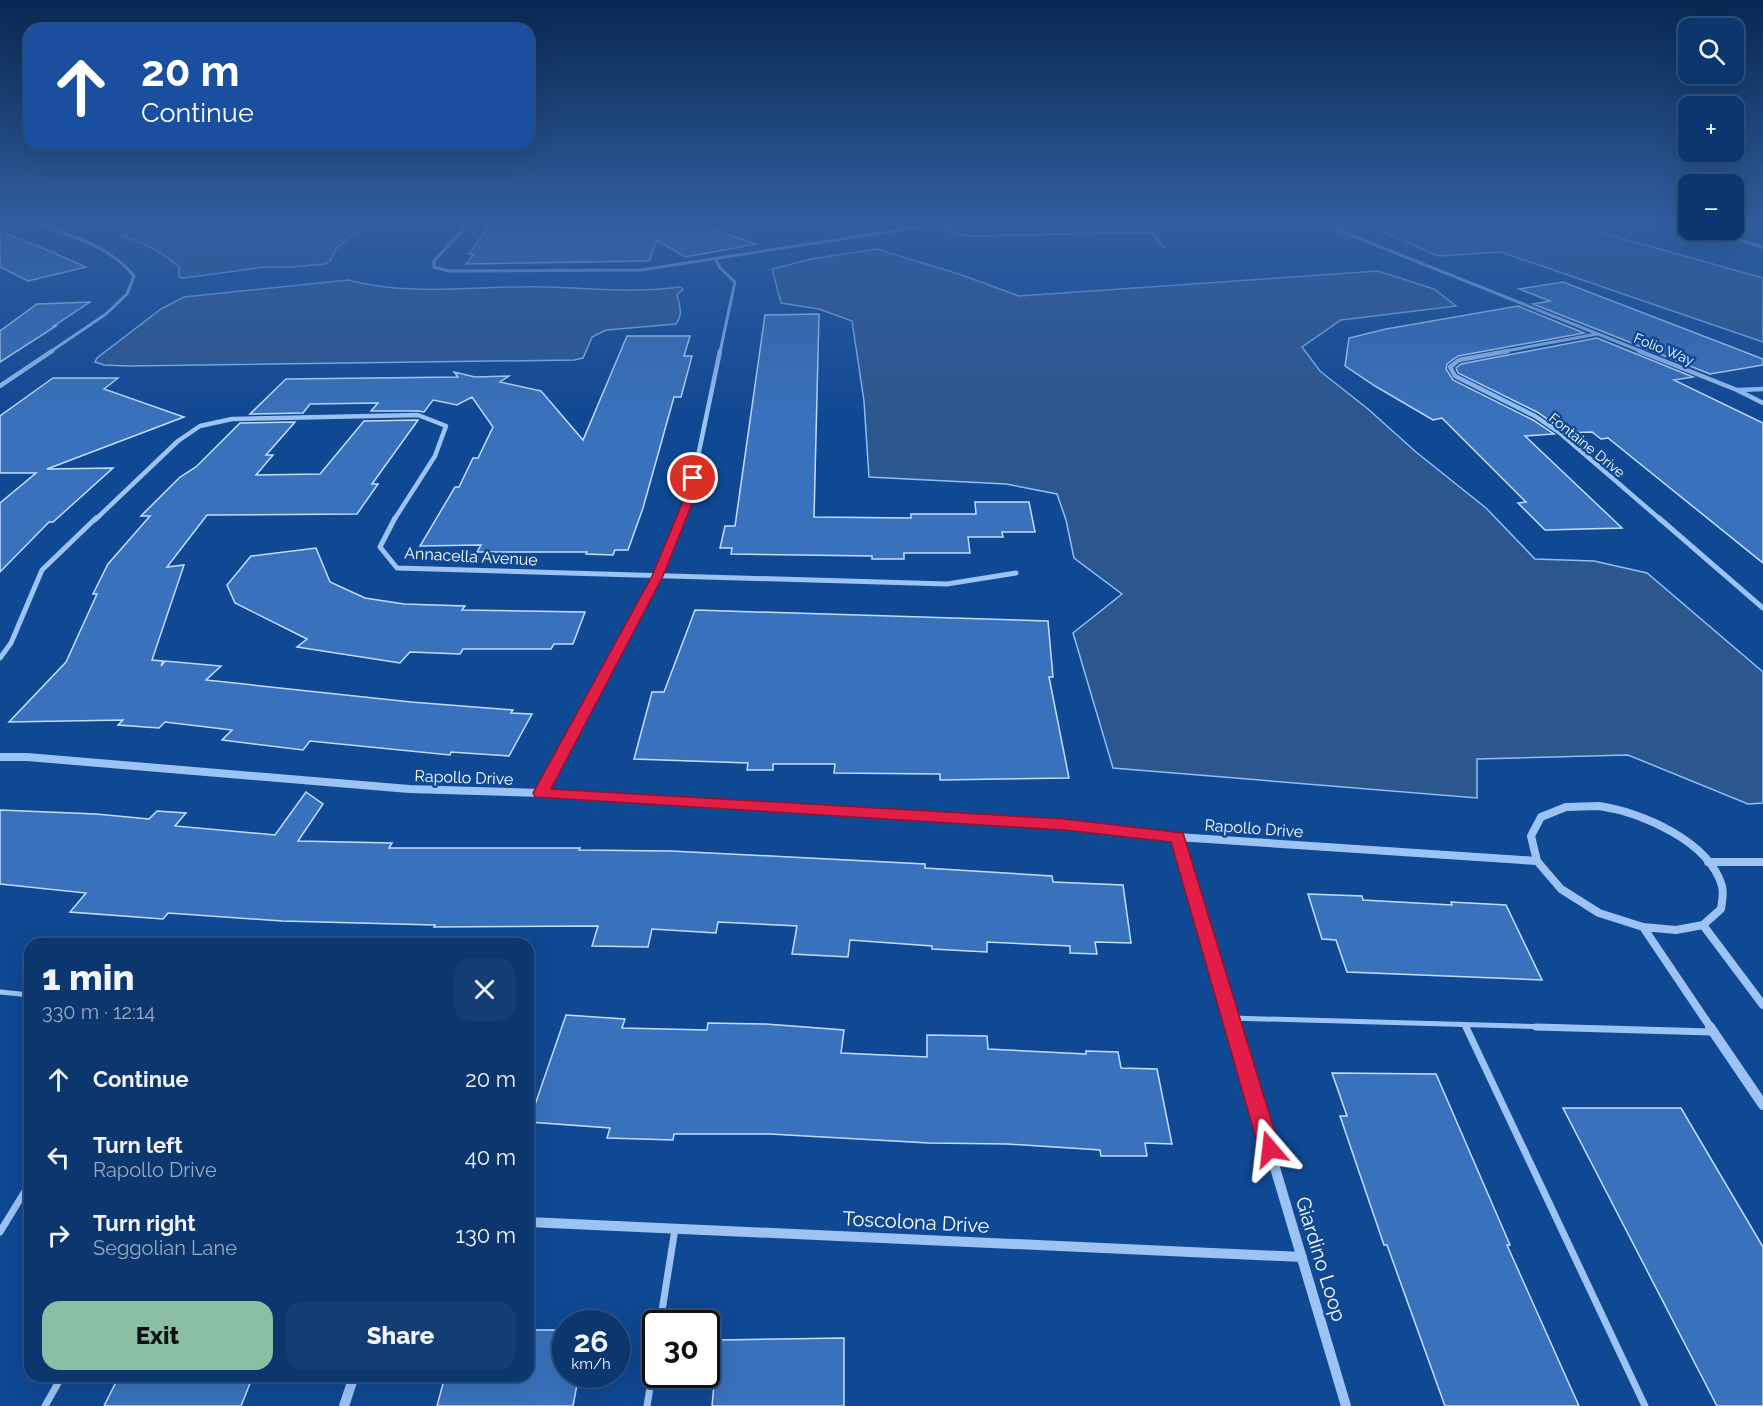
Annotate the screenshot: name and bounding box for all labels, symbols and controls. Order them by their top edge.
map controls [1678,18,1744,240]
button: search [1678,18,1744,84]
text: 20 m [141,47,240,96]
icon: ahead [42,48,120,126]
button: + [1678,96,1744,162]
text: Continue [141,97,254,128]
button: − [1678,174,1744,240]
street label: Folio Way [1632,330,1697,368]
street label: Fontaine Drive [1546,410,1628,480]
pin [667,452,718,503]
icon: arrive [676,461,709,494]
street label: Annacella Avenue [404,544,538,569]
street label: Rapollo Drive [414,766,514,789]
street label: Rapollo Drive [1204,816,1304,841]
text: 1 min [42,956,134,998]
button: close [453,958,516,1021]
text: 330 m · 12:14 [42,1000,155,1024]
icon: ahead [42,1063,75,1096]
text: Continue [93,1066,189,1092]
text: 20 m [465,1066,516,1092]
position arrow [1238,1117,1302,1181]
text: Turn left [93,1132,183,1158]
icon: left [42,1141,75,1174]
text: 40 m [465,1144,516,1170]
text: Rapollo Drive [93,1158,217,1182]
street label: Giardino Loop [1291,1194,1351,1324]
street label: Toscolona Drive [842,1206,990,1238]
text: Turn right [93,1210,196,1236]
icon: right [42,1219,75,1252]
text: 130 m [456,1222,516,1248]
text: Seggolian Lane [93,1236,237,1260]
button: Exit [42,1301,273,1370]
button: Share [285,1301,516,1370]
speed limit sign: 30 [642,1310,720,1388]
text: 26 [573,1324,609,1359]
text: km/h [571,1355,611,1373]

